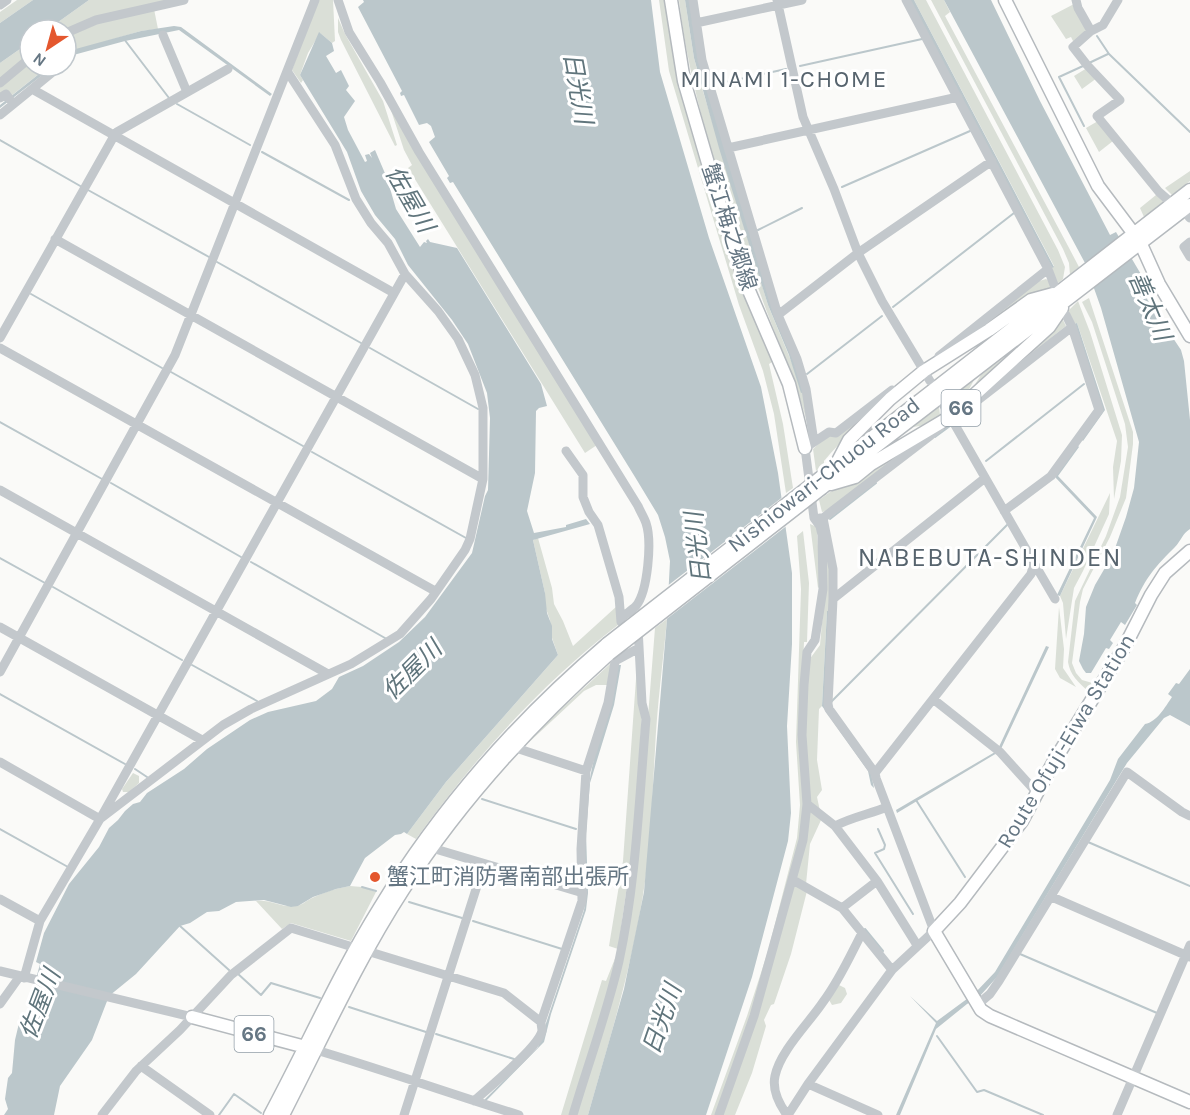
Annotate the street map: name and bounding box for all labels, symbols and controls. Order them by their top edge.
north arrow [18,18,78,78]
text: N [29,49,50,71]
water label: 日光川 [558,50,599,129]
district label: MINAMI 1-CHOME [680,65,888,93]
street label: 蟹江梅之郷線 [696,160,762,294]
water label: 佐屋川 [380,161,442,240]
water label: 善太川 [1123,267,1178,347]
road number: 66 [942,390,980,426]
street label: Nishiowari-Chuou Road [723,392,925,558]
water label: 日光川 [679,508,716,585]
district label: NABEBUTA-SHINDEN [858,542,1122,573]
street label: Route Ofuji-Eiwa Station [992,629,1140,853]
water label: 佐屋川 [377,633,449,705]
place label: 蟹江町消防署南部出張所 [387,864,629,890]
marker: 蟹江町消防署南部出張所 [368,870,382,884]
water label: 佐屋川 [14,963,67,1043]
water label: 日光川 [637,978,688,1058]
road number: 66 [234,1016,274,1052]

